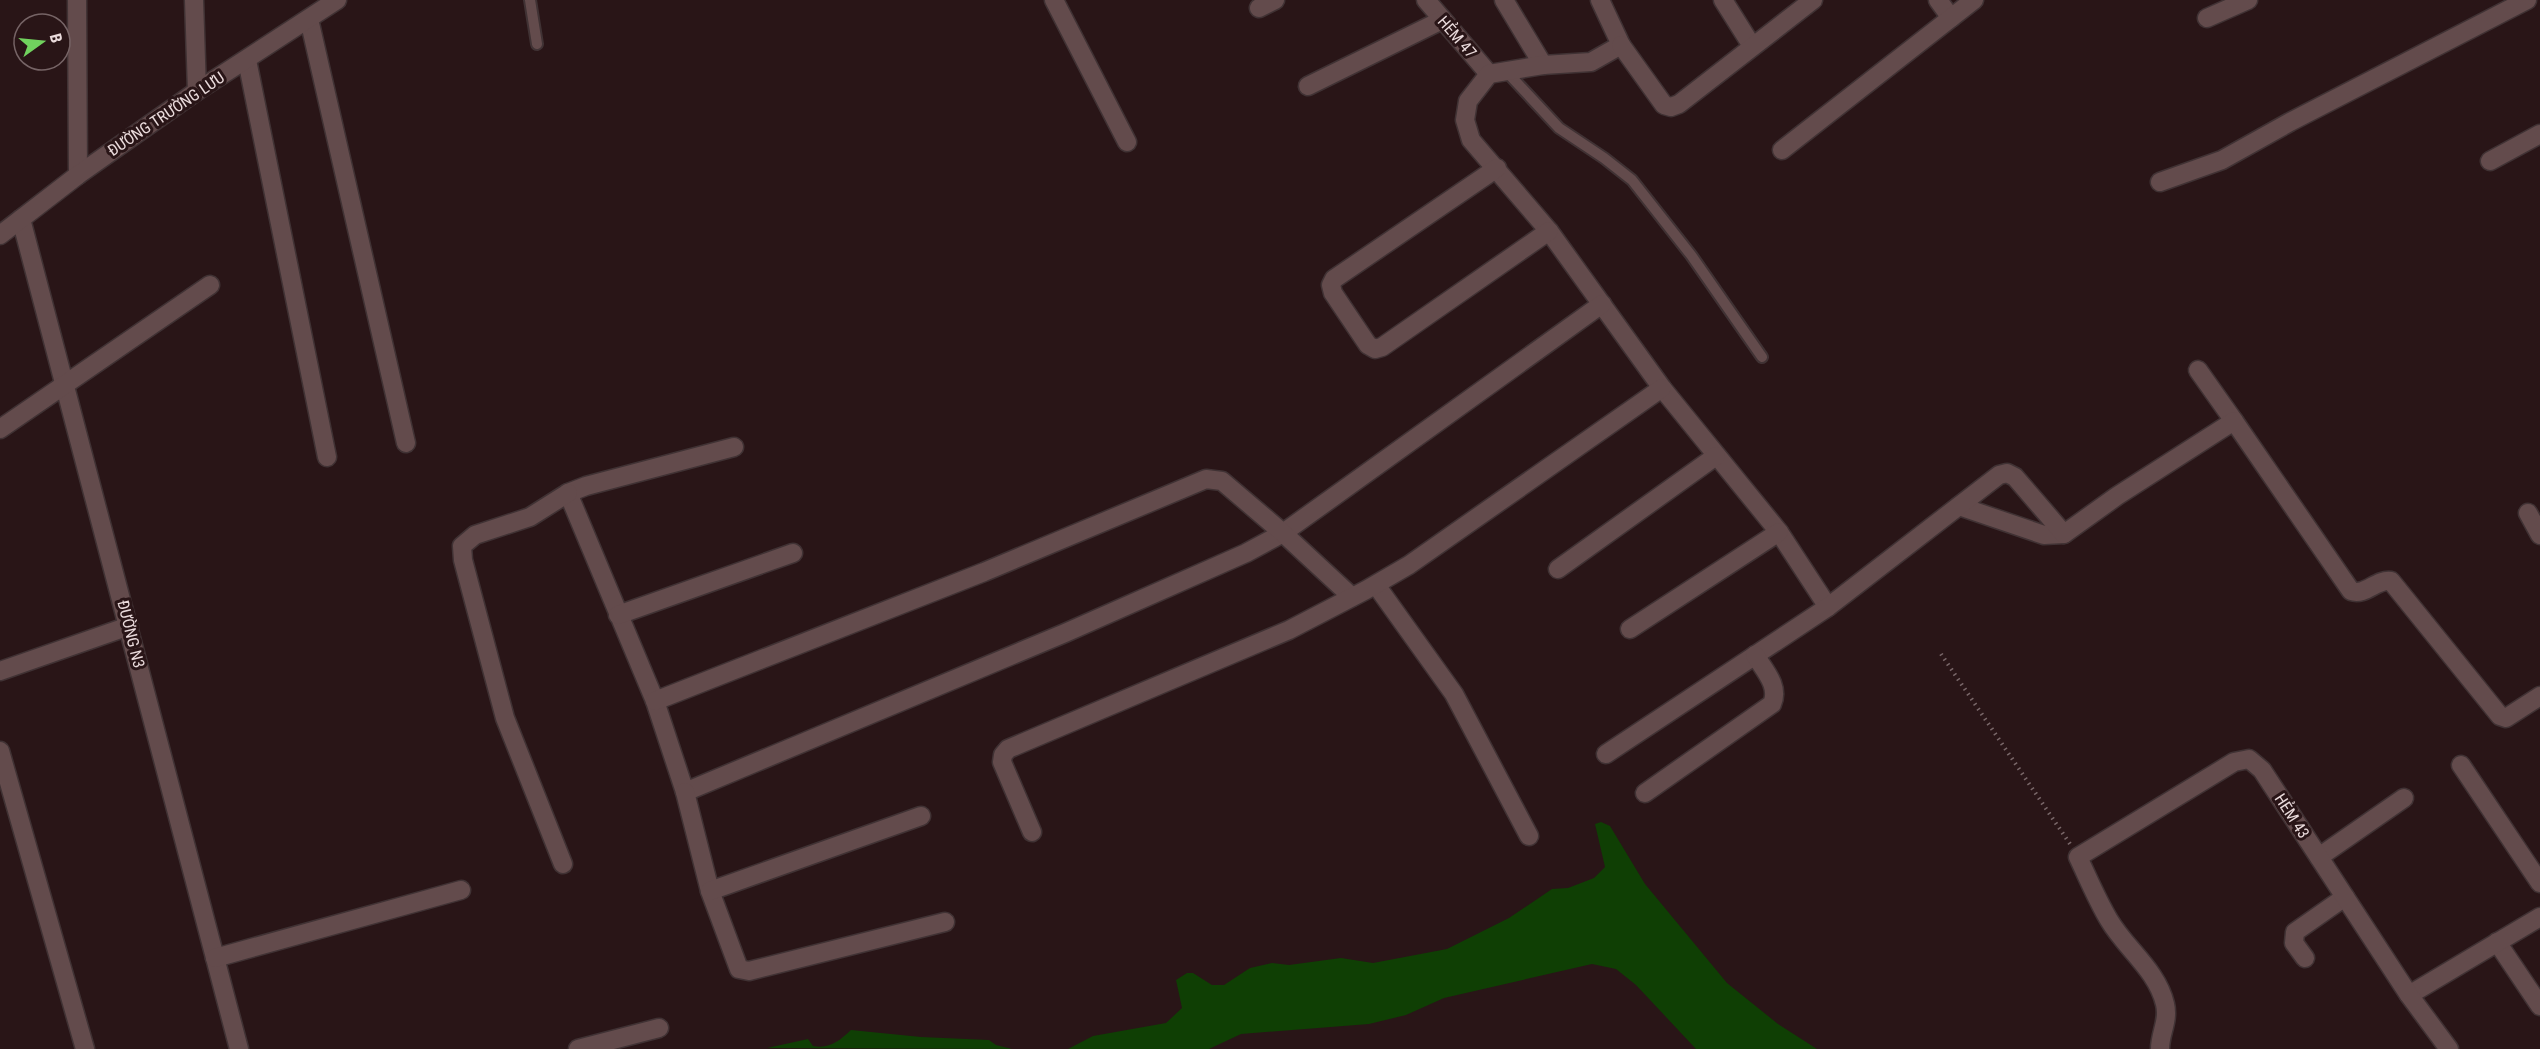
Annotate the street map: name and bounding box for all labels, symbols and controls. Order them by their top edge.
street label: HẺM 47 [1434,11,1481,62]
north arrow [12,12,72,72]
text: B [46,31,66,45]
street label: ĐƯỜNG TRƯỜNG LƯU [104,68,228,160]
street label: ĐƯỜNG N3 [113,598,149,670]
street label: HẺM 43 [2271,790,2314,842]

